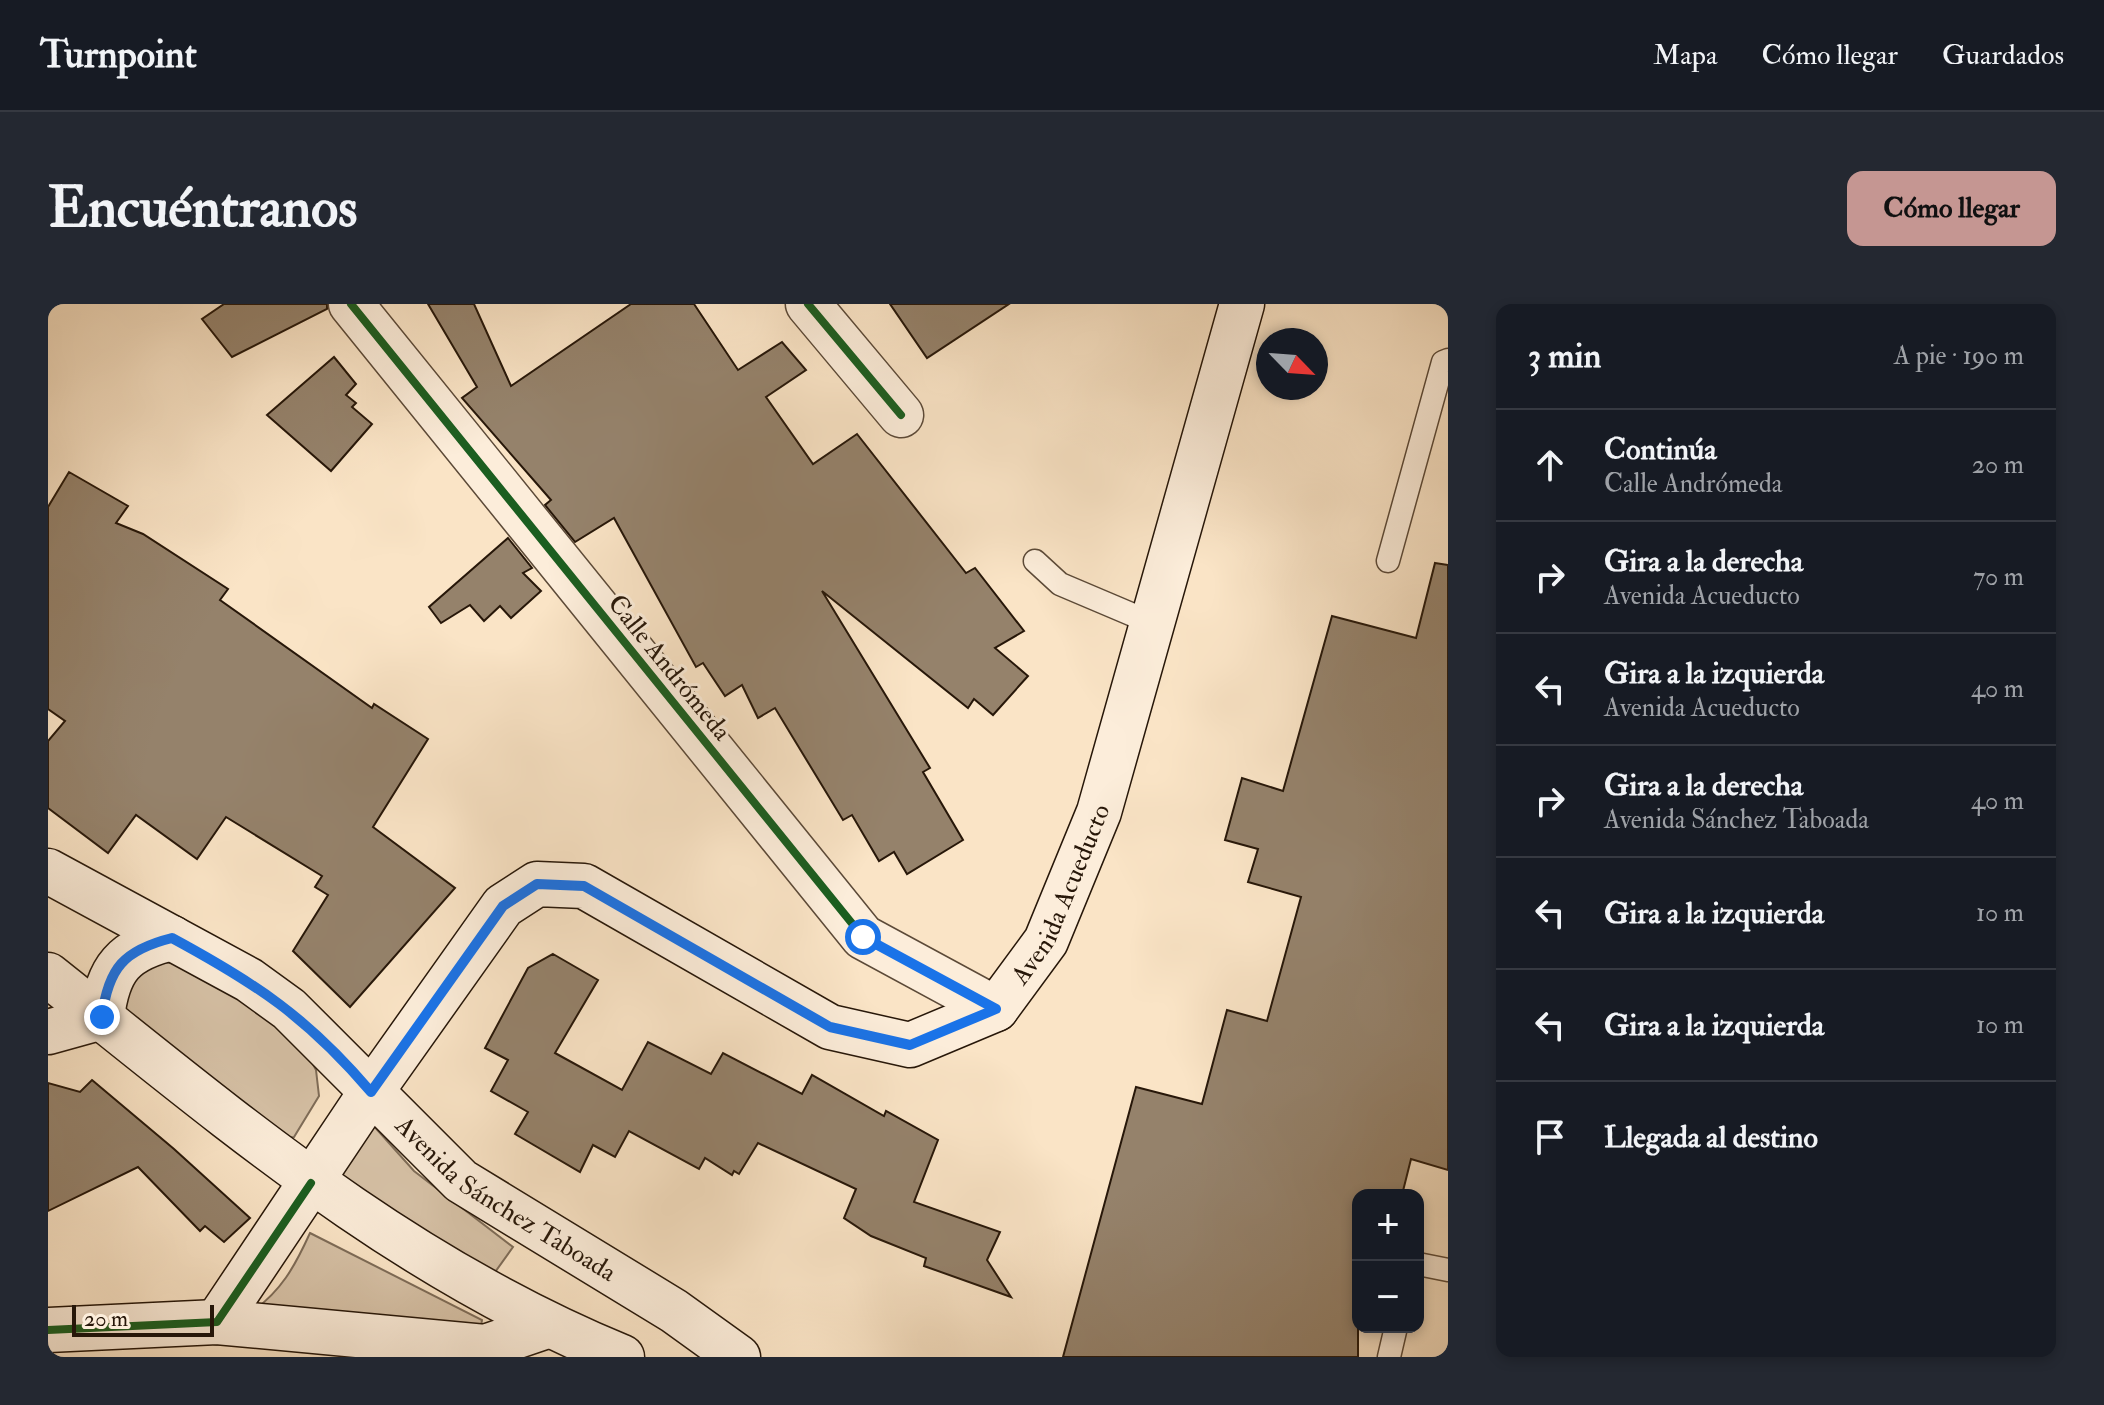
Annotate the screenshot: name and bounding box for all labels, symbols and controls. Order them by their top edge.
text: Turnpoint [40,31,197,79]
text: Mapa [1653,38,1717,73]
text: Cómo llegar [1761,38,1898,73]
text: Guardados [1942,38,2064,73]
button: Cómo llegar [1847,171,2056,246]
text: Encuéntranos [48,173,357,244]
north arrow [1256,328,1328,400]
text: 3 min [1528,335,1601,378]
text: A pie · 190 m [1894,340,2024,372]
text: Continúa [1604,431,1717,468]
icon: ahead [1528,443,1572,487]
text: 20 m [1972,449,2024,481]
text: Calle Andrómeda [1604,468,1782,500]
text: Gira a la derecha [1604,543,1803,580]
icon: right [1528,555,1572,599]
text: 70 m [1973,561,2024,593]
text: Avenida Acueducto [1604,580,1800,612]
street label: Calle Andrómeda [601,588,738,747]
text: Gira a la izquierda [1604,655,1824,692]
icon: left [1528,667,1572,711]
text: 40 m [1971,673,2024,705]
text: Avenida Acueducto [1604,692,1800,724]
text: Gira a la derecha [1604,767,1803,804]
icon: right [1528,779,1572,823]
text: 40 m [1971,785,2024,817]
street label: Avenida Acueducto [1004,801,1117,992]
text: Avenida Sánchez Taboada [1604,804,1869,836]
icon: left [1528,891,1572,935]
text: Gira a la izquierda [1604,895,1824,932]
text: 10 m [1976,897,2024,929]
route start [845,919,881,955]
route end [84,999,120,1035]
icon: left [1528,1003,1572,1047]
text: Gira a la izquierda [1604,1007,1824,1044]
text: 10 m [1976,1009,2024,1041]
street label: Avenida Sánchez Taboada [388,1109,622,1289]
icon: arrive [1528,1115,1572,1159]
text: Llegada al destino [1604,1119,1818,1156]
map controls [1352,1189,1424,1333]
button: + [1352,1189,1424,1261]
button: − [1352,1261,1424,1333]
scale bar [72,1301,214,1337]
text: 20 m [84,1305,128,1333]

